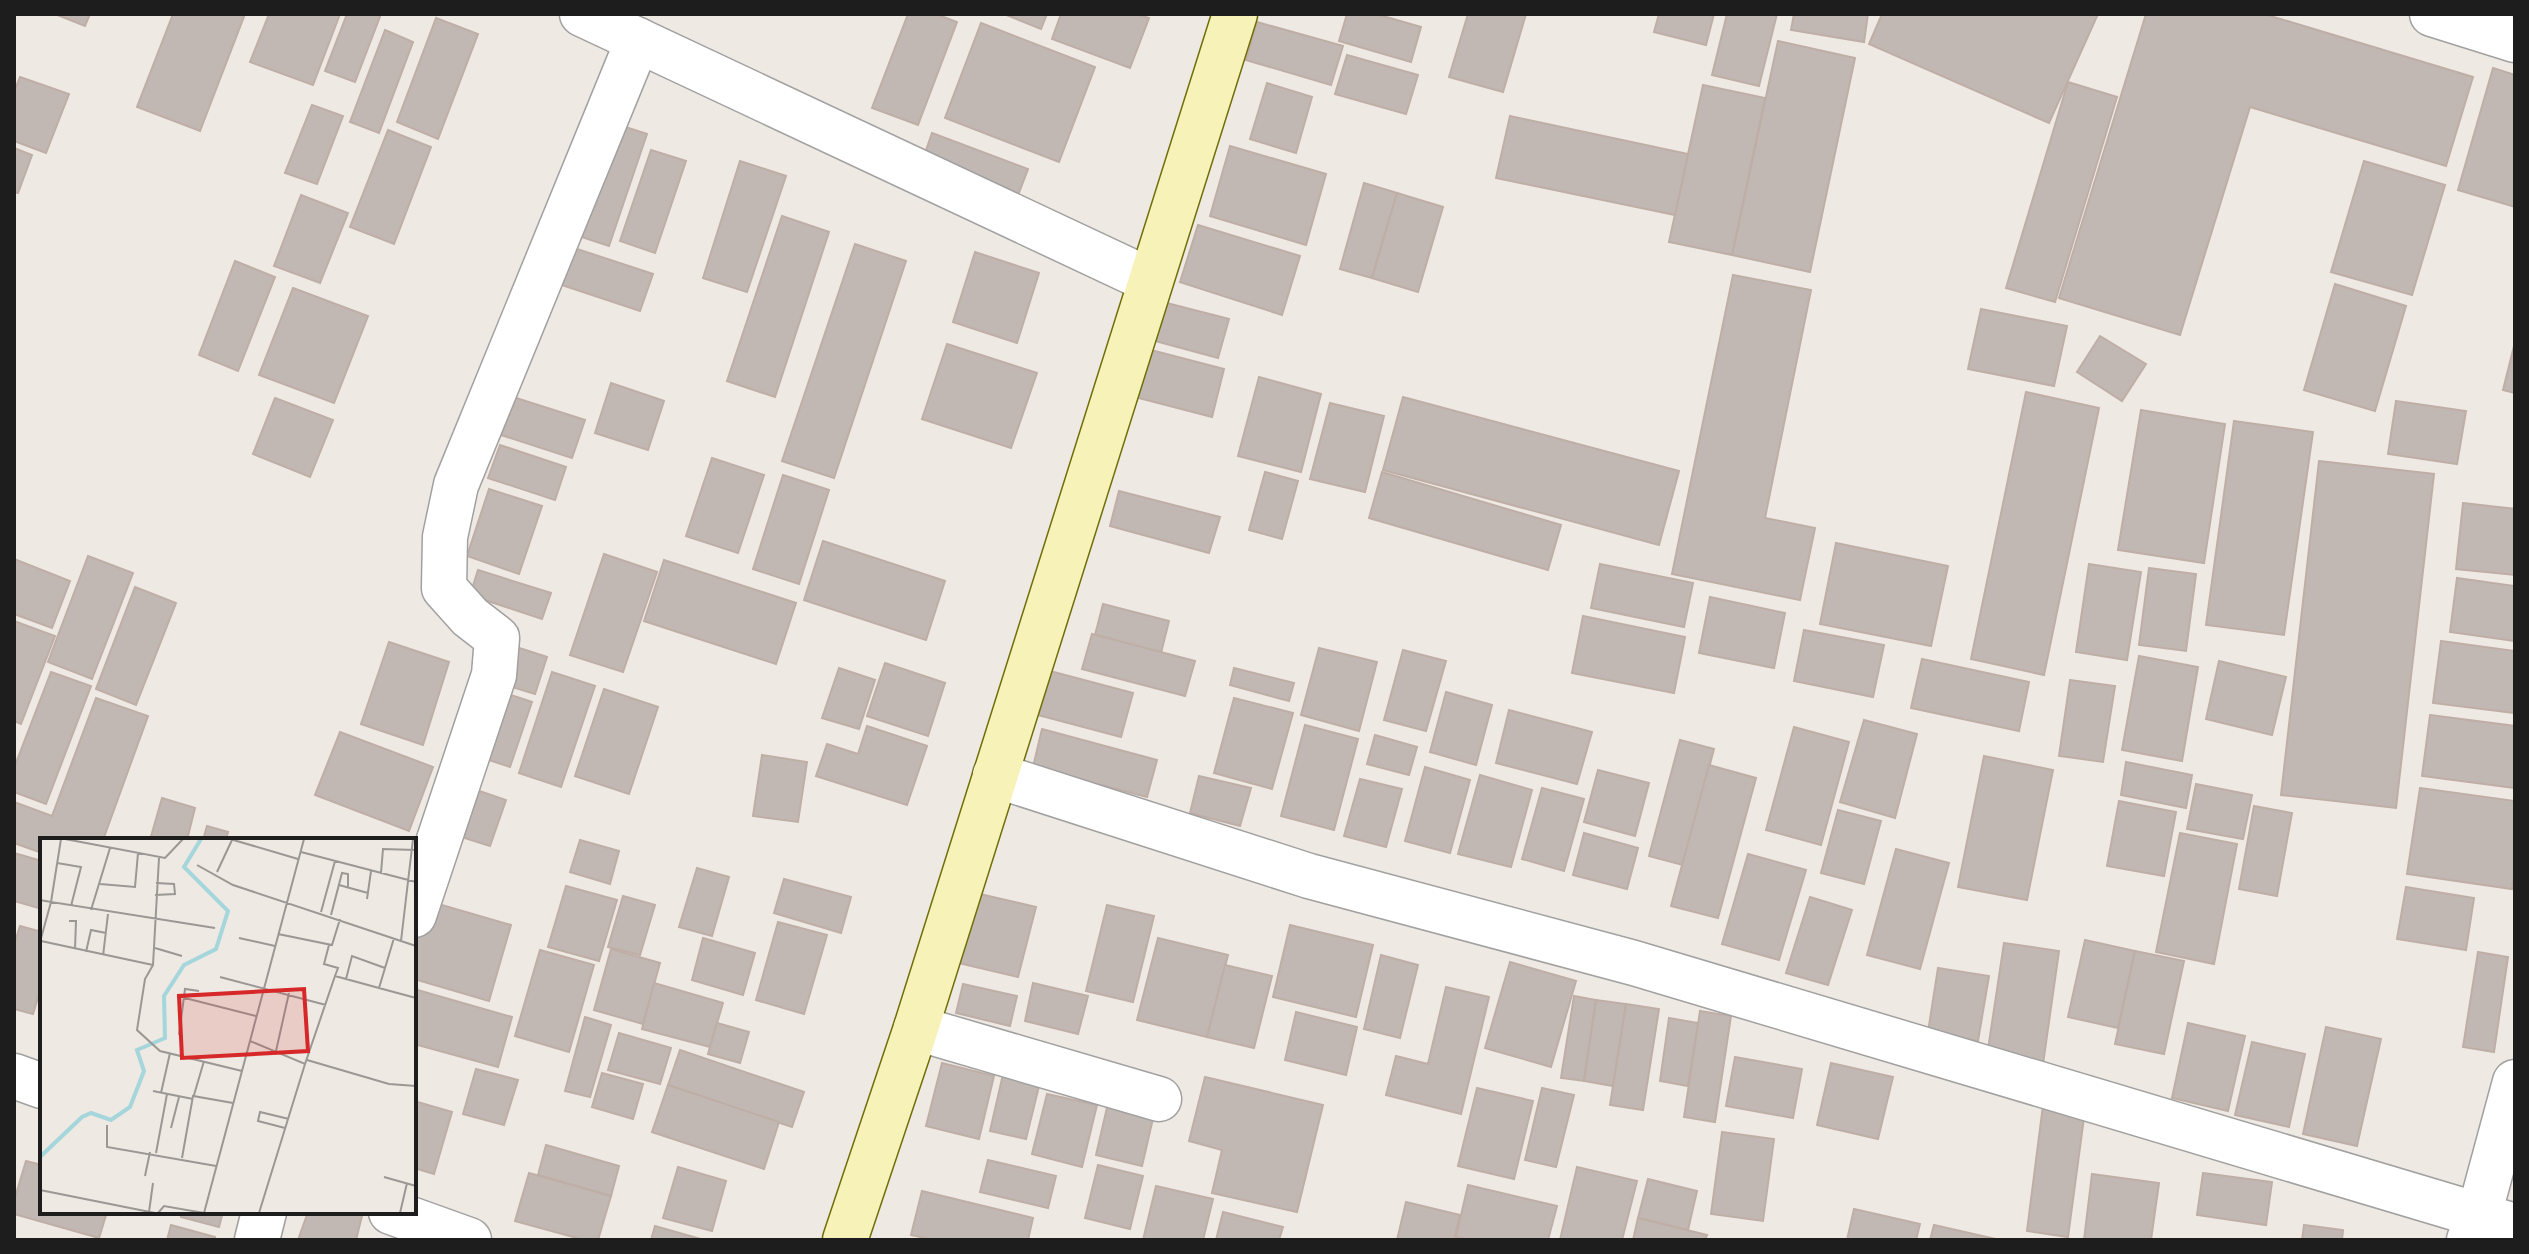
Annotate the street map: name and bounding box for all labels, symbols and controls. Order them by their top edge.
inset map [40,838,416,1214]

